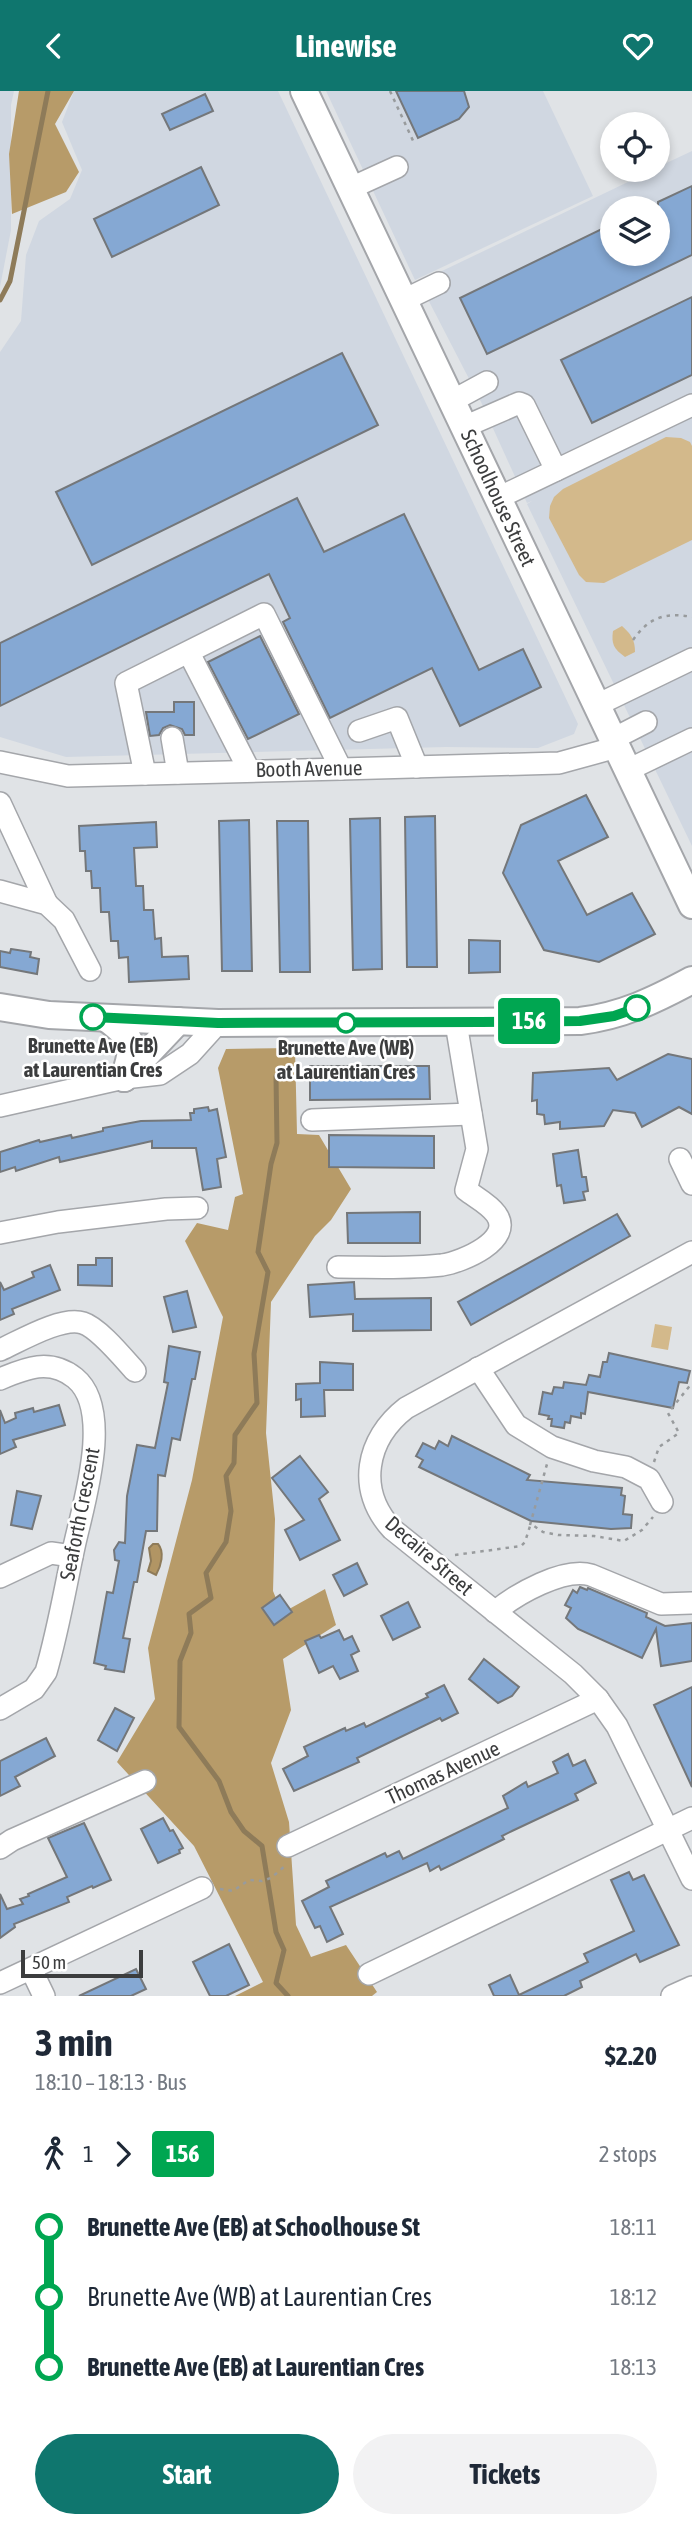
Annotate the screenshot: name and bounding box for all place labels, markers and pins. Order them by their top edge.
unlabelled marker [624,995,650,1021]
marker: Brunette Ave (EB) at Laurentian Cres [80,1004,106,1030]
marker: Brunette Ave (WB) at Laurentian Cres [336,1013,356,1033]
place label: Brunette Ave (EB) at Laurentian Cres [24,1033,163,1081]
place label: Brunette Ave (WB) at Laurentian Cres [277,1035,416,1083]

